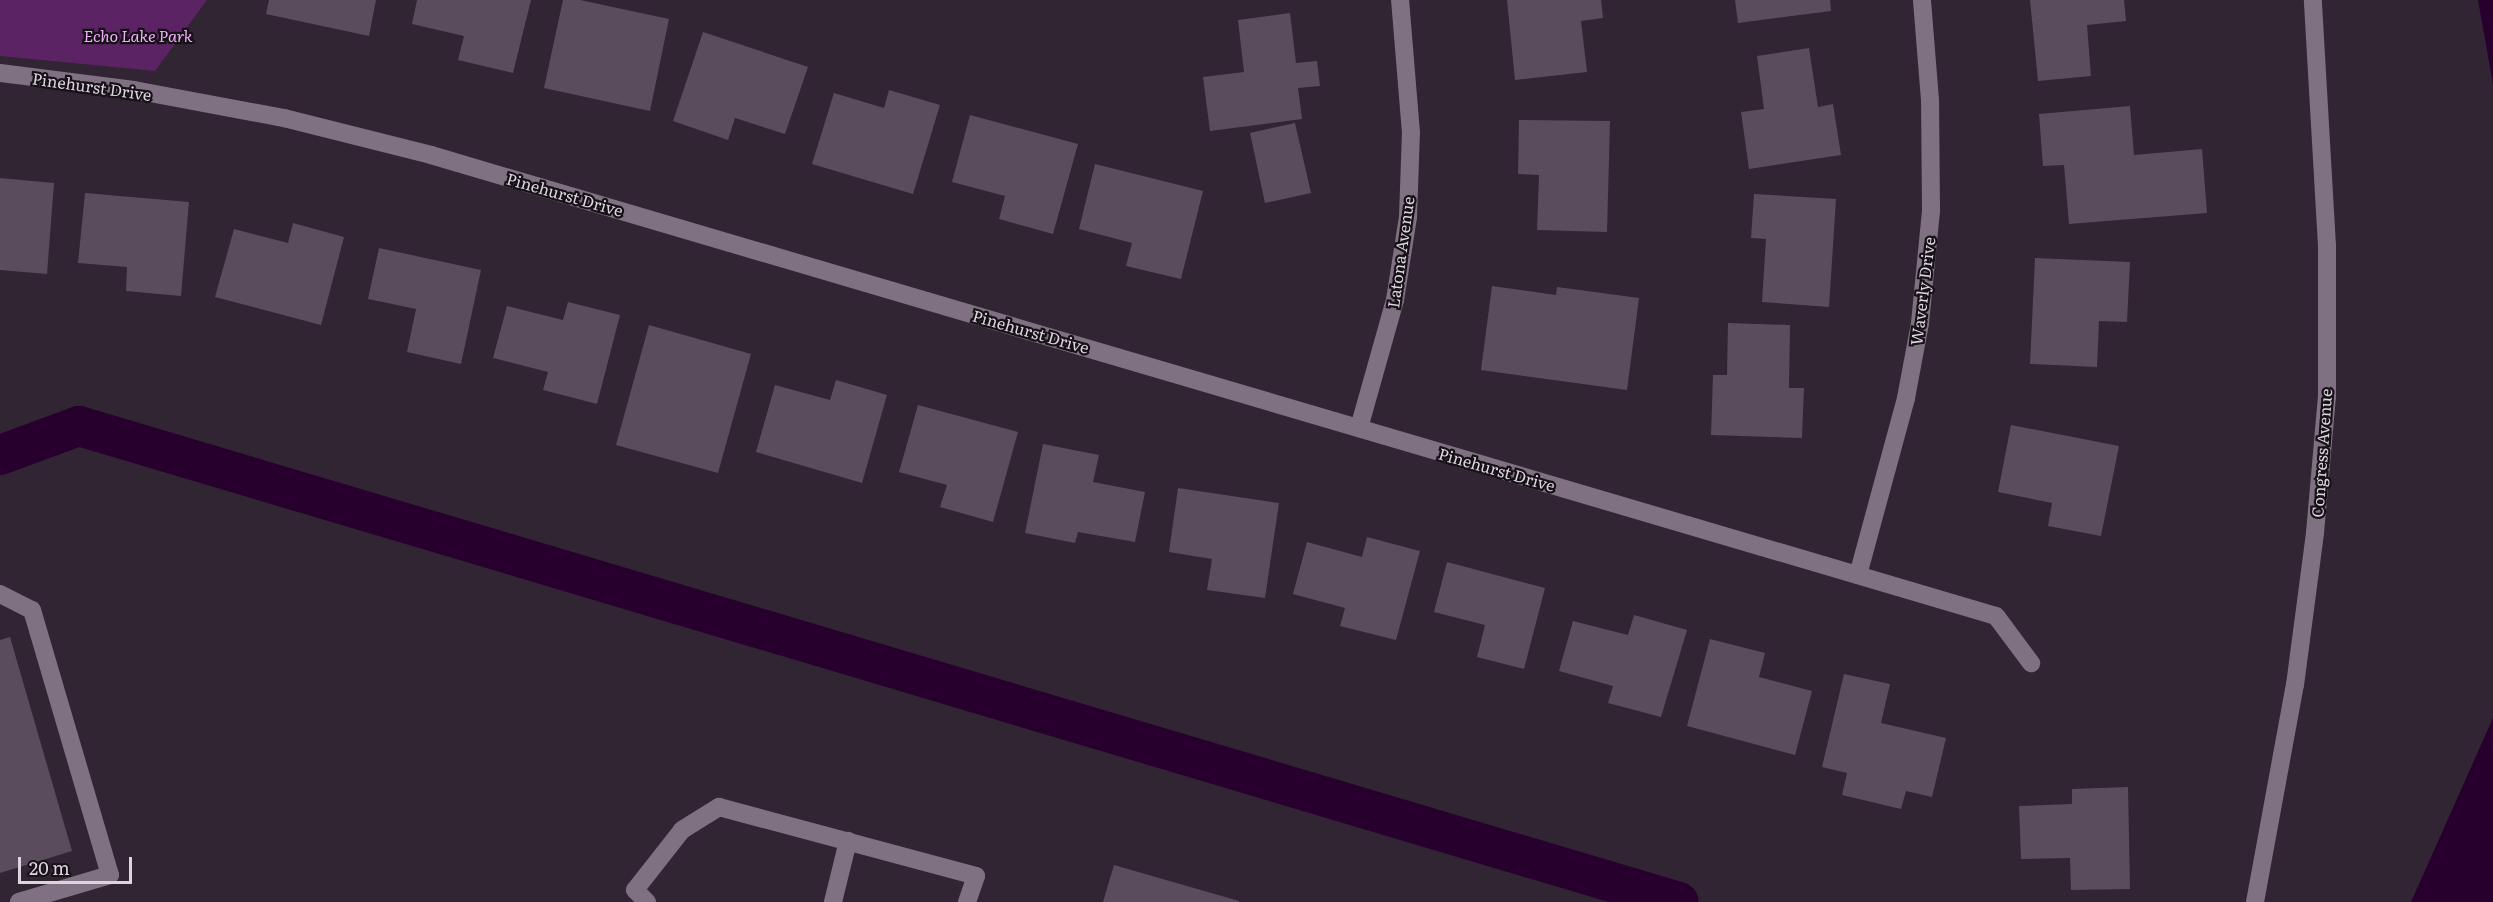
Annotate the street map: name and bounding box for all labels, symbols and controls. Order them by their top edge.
park label: Echo Lake Park [83,25,193,45]
street label: Pinehurst Drive [31,68,153,104]
street label: Pinehurst Drive [505,168,625,220]
street label: Latona Avenue [1383,195,1417,309]
street label: Waverly Drive [1906,236,1938,346]
street label: Pinehurst Drive [971,305,1091,357]
street label: Congress Avenue [2307,388,2335,518]
street label: Pinehurst Drive [1437,443,1557,495]
scale bar [21,845,135,883]
text: 20 m [29,854,70,881]

